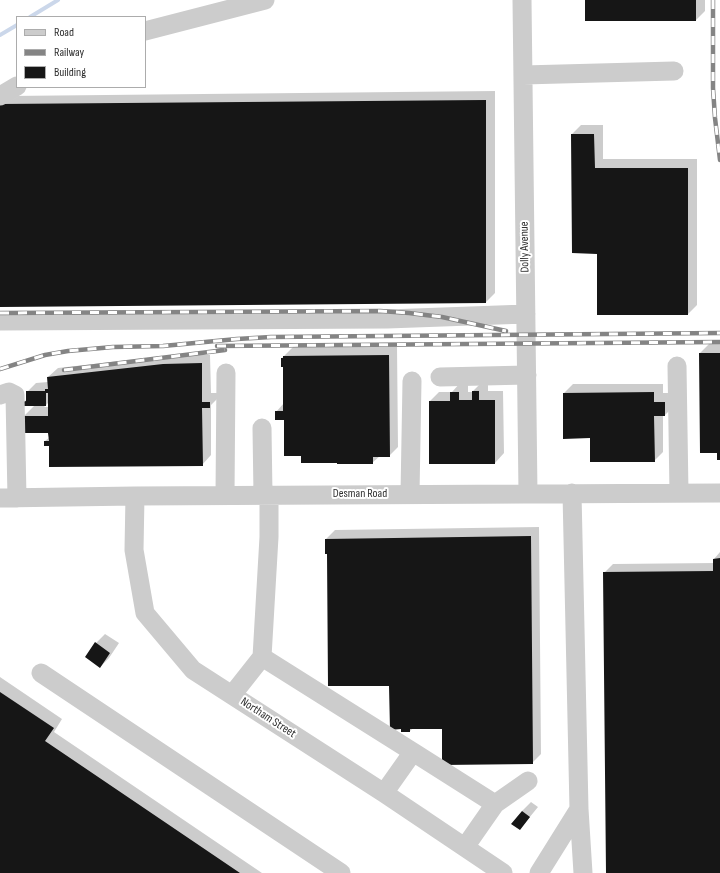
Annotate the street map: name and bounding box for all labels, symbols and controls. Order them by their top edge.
legend [16,16,146,88]
text: Road [54,25,74,40]
text: Railway [54,45,84,60]
text: Building [54,65,86,80]
street label: Dolly Avenue [517,221,533,273]
street label: Desman Road [333,487,387,501]
street label: Northam Street [238,695,298,741]

